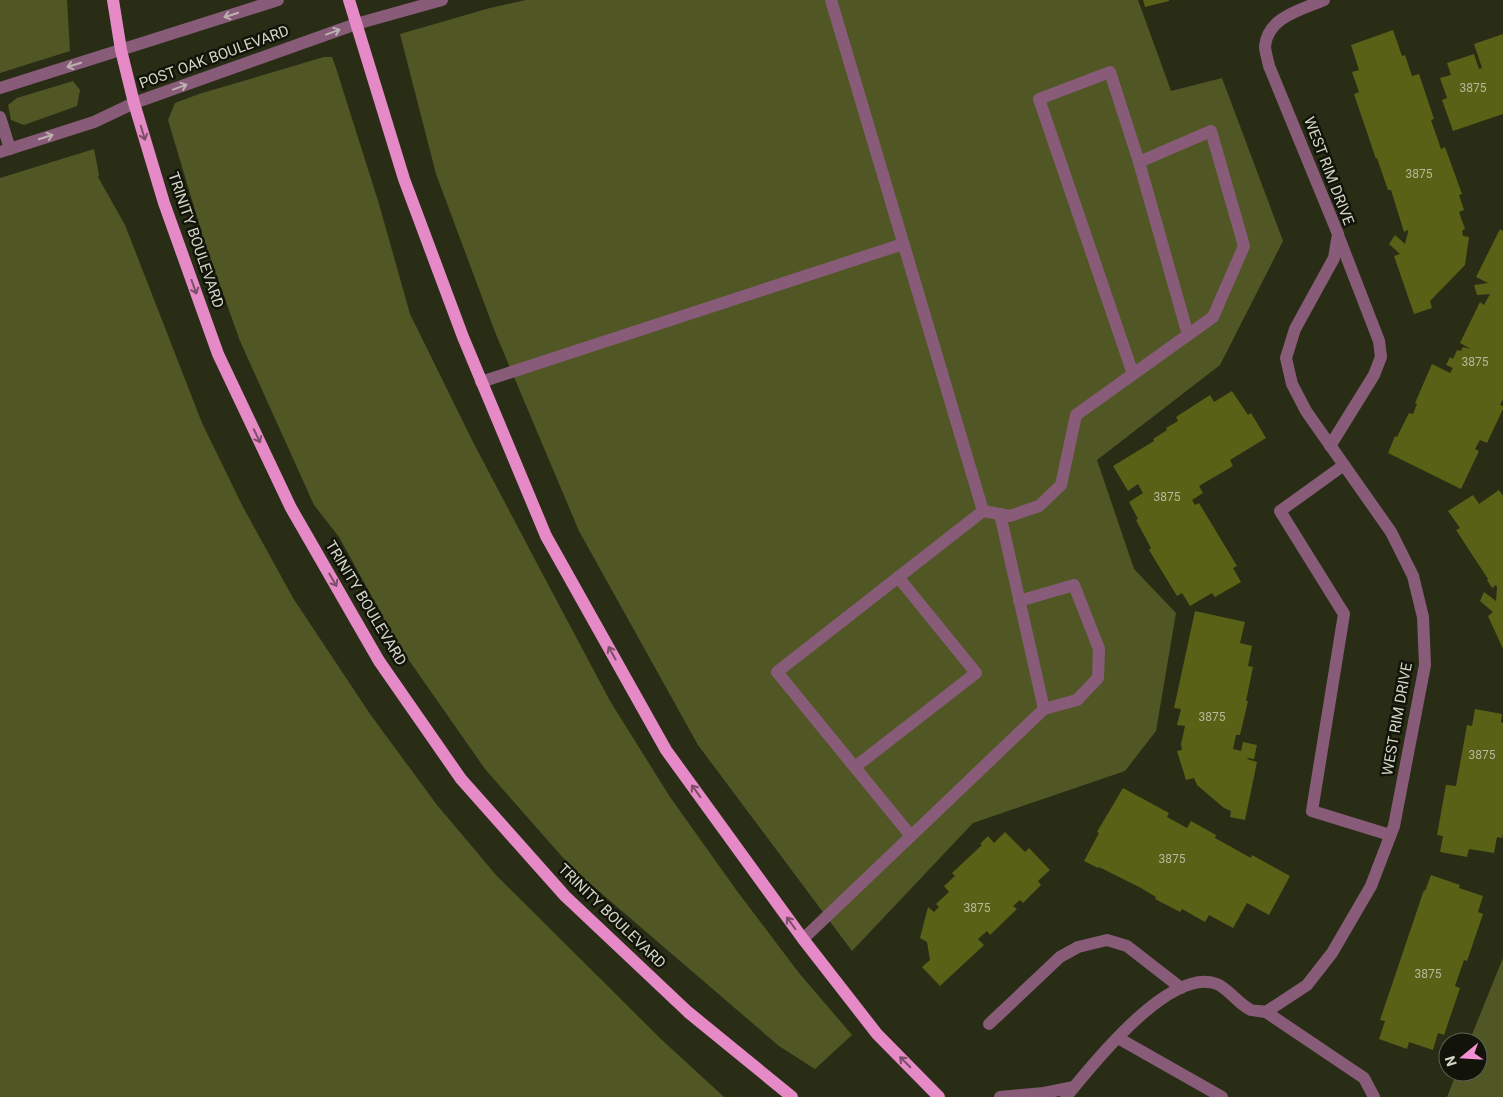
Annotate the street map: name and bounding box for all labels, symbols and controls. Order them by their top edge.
one-way arrow [224,10,240,20]
street label: POST OAK BOULEVARD [137,22,291,92]
one-way arrow [324,27,340,36]
one-way arrow [67,60,83,70]
house number: 3875 [1460,81,1487,95]
one-way arrow [172,82,187,91]
street label: WEST RIM DRIVE [1300,114,1358,228]
one-way arrow [138,124,148,140]
one-way arrow [38,132,54,141]
house number: 3875 [1406,167,1433,181]
street label: TRINITY BOULEVARD [164,170,228,310]
one-way arrow [190,279,199,294]
house number: 3875 [1462,355,1489,369]
one-way arrow [253,428,263,443]
house number: 3875 [1154,490,1181,504]
street label: TRINITY BOULEVARD [322,537,410,669]
one-way arrow [328,573,338,588]
one-way arrow [606,646,616,660]
street label: WEST RIM DRIVE [1378,661,1416,777]
house number: 3875 [1199,710,1226,724]
house number: 3875 [1469,748,1496,762]
one-way arrow [691,784,701,798]
house number: 3875 [1159,852,1186,866]
street label: TRINITY BOULEVARD [554,860,670,972]
house number: 3875 [964,901,991,915]
one-way arrow [786,917,797,930]
house number: 3875 [1415,967,1442,981]
north arrow [1438,1032,1488,1082]
text: N [1441,1054,1460,1068]
one-way arrow [899,1056,911,1068]

